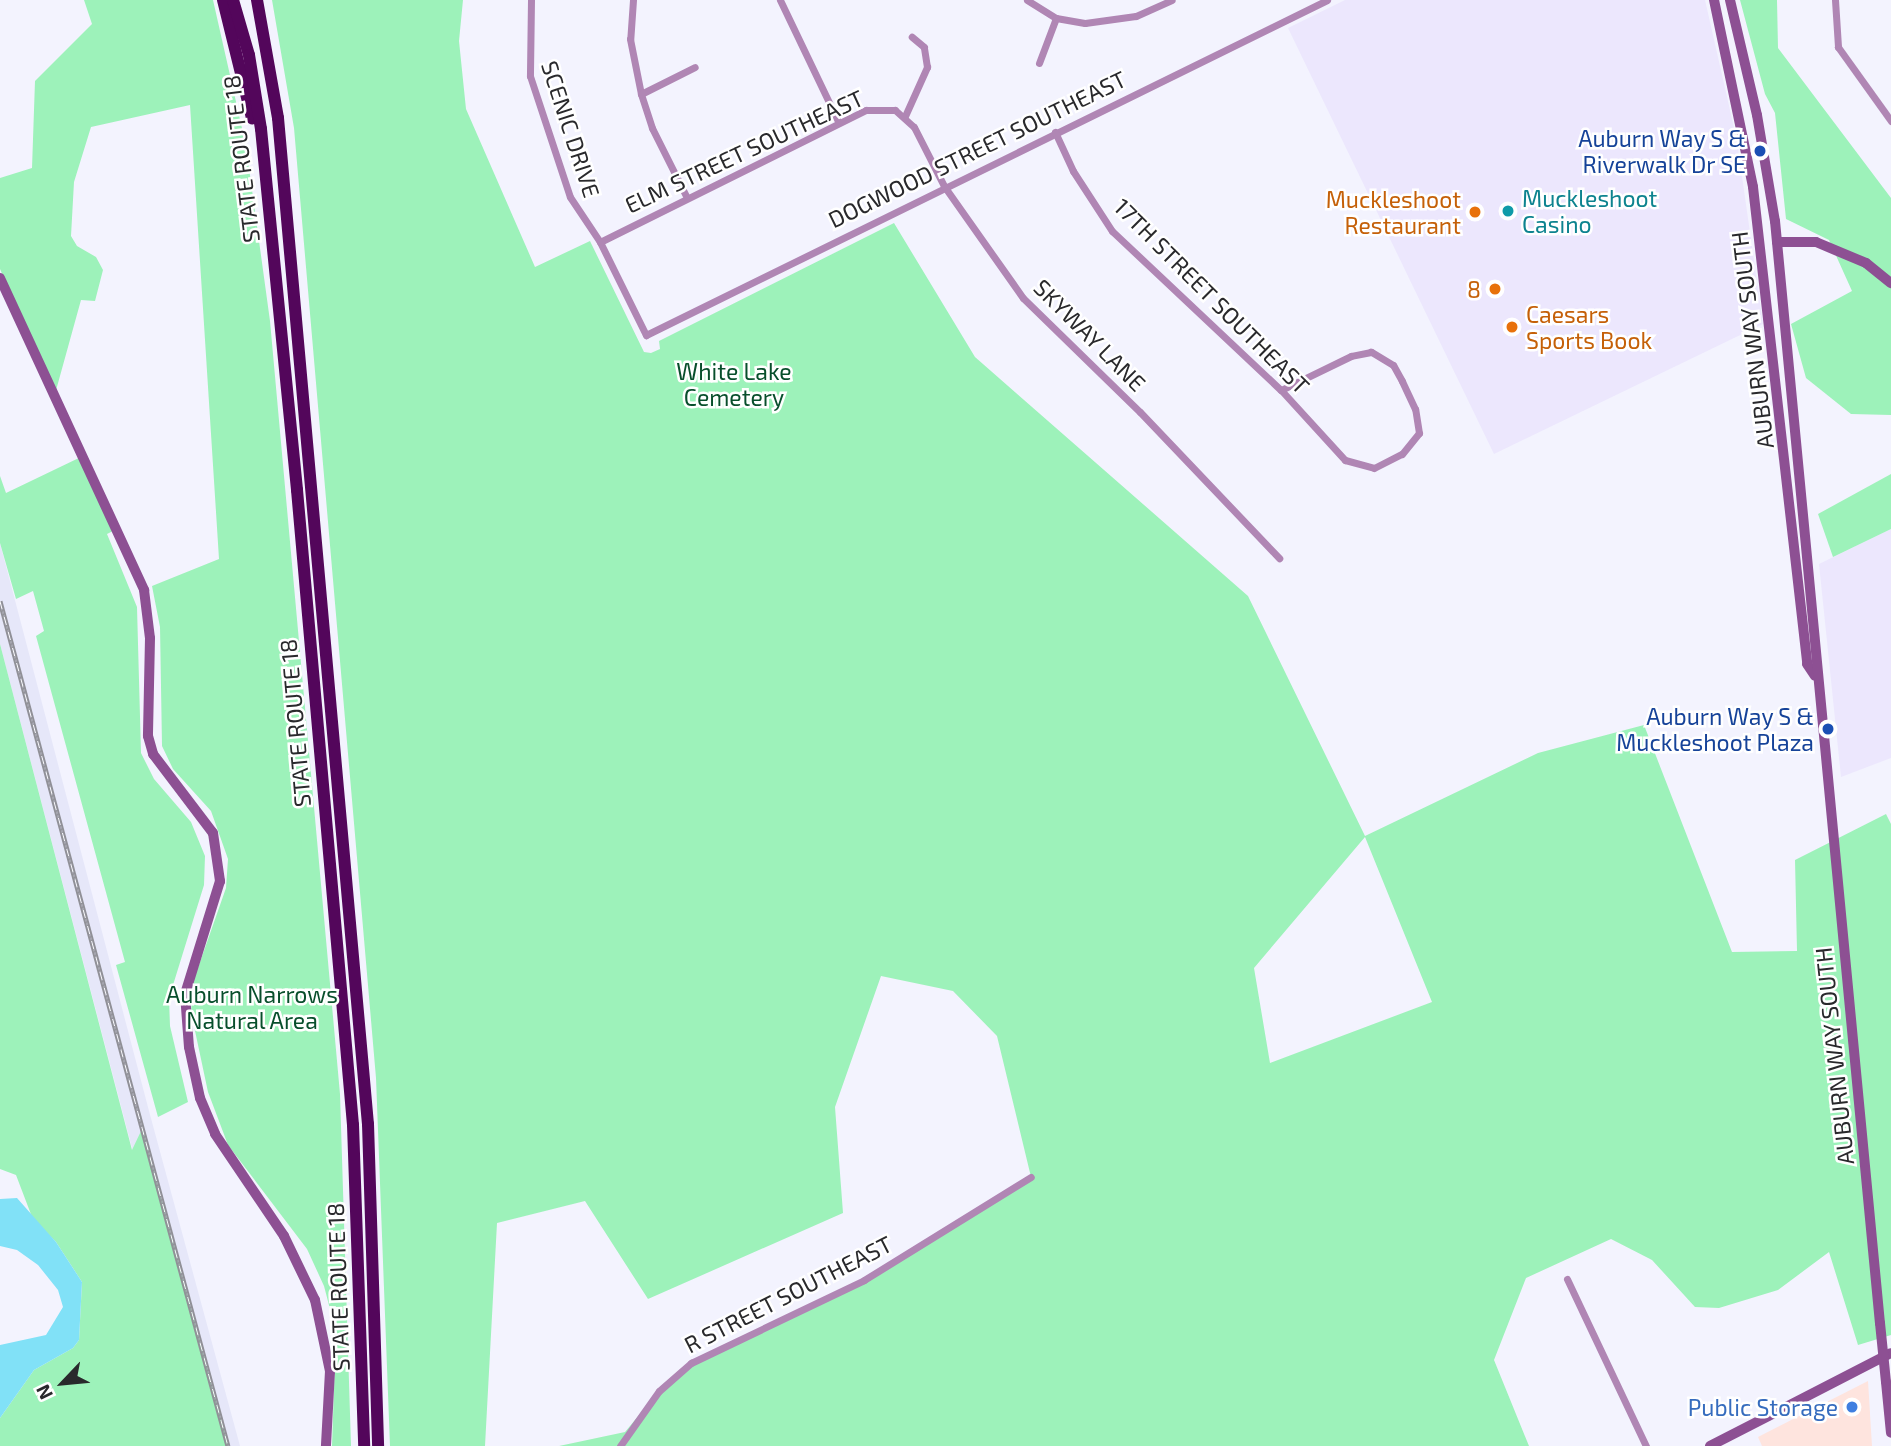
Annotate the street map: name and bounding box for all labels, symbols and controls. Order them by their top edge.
street label: SCENIC DRIVE [536,57,606,201]
street label: DOGWOOD STREET SOUTHEAST [823,65,1131,233]
street label: STATE ROUTE 18 [217,74,265,244]
street label: ELM STREET SOUTHEAST [620,83,868,219]
place label: Auburn Way S & Riverwalk Dr SE [1577,124,1746,178]
marker: Auburn Way S & Riverwalk Dr SE [1752,143,1768,159]
place label: Muckleshoot Casino [1522,184,1657,238]
place label: Muckleshoot Restaurant [1326,185,1461,239]
street label: 17TH STREET SOUTHEAST [1108,192,1316,400]
marker: Muckleshoot Casino [1500,203,1516,219]
marker: Muckleshoot Restaurant [1467,204,1483,220]
street label: AUBURN WAY SOUTH [1725,229,1779,451]
street label: SKYWAY LANE [1028,273,1152,397]
place label: 8 [1467,275,1481,303]
marker: 8 [1487,281,1503,297]
place label: Caesars Sports Book [1526,300,1652,354]
marker: Caesars Sports Book [1504,319,1520,335]
park label: White Lake Cemetery [676,357,792,411]
street label: STATE ROUTE 18 [274,638,316,808]
place label: Auburn Way S & Muckleshoot Plaza [1616,702,1814,756]
marker: Auburn Way S & Muckleshoot Plaza [1820,721,1836,737]
street label: AUBURN WAY SOUTH [1809,945,1859,1167]
park label: Auburn Narrows Natural Area [166,980,338,1034]
street label: STATE ROUTE 18 [321,1202,355,1372]
street label: R STREET SOUTHEAST [679,1230,897,1358]
north arrow [28,1348,98,1418]
text: N [30,1381,57,1404]
place label: Public Storage [1688,1393,1838,1421]
marker: Public Storage [1844,1399,1860,1415]

